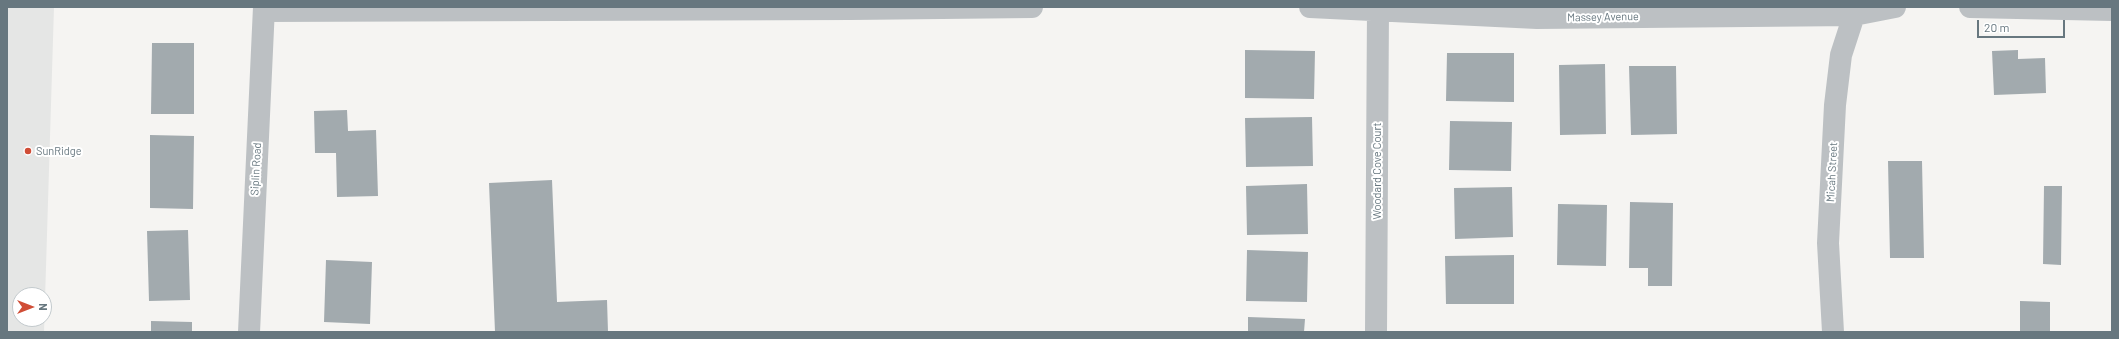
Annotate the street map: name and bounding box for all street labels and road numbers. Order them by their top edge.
street label: Massey Avenue [1567,10,1639,24]
street label: Woodard Cove Court [1370,122,1384,220]
street label: Siplin Road [248,142,264,196]
street label: Micah Street [1824,142,1840,202]

